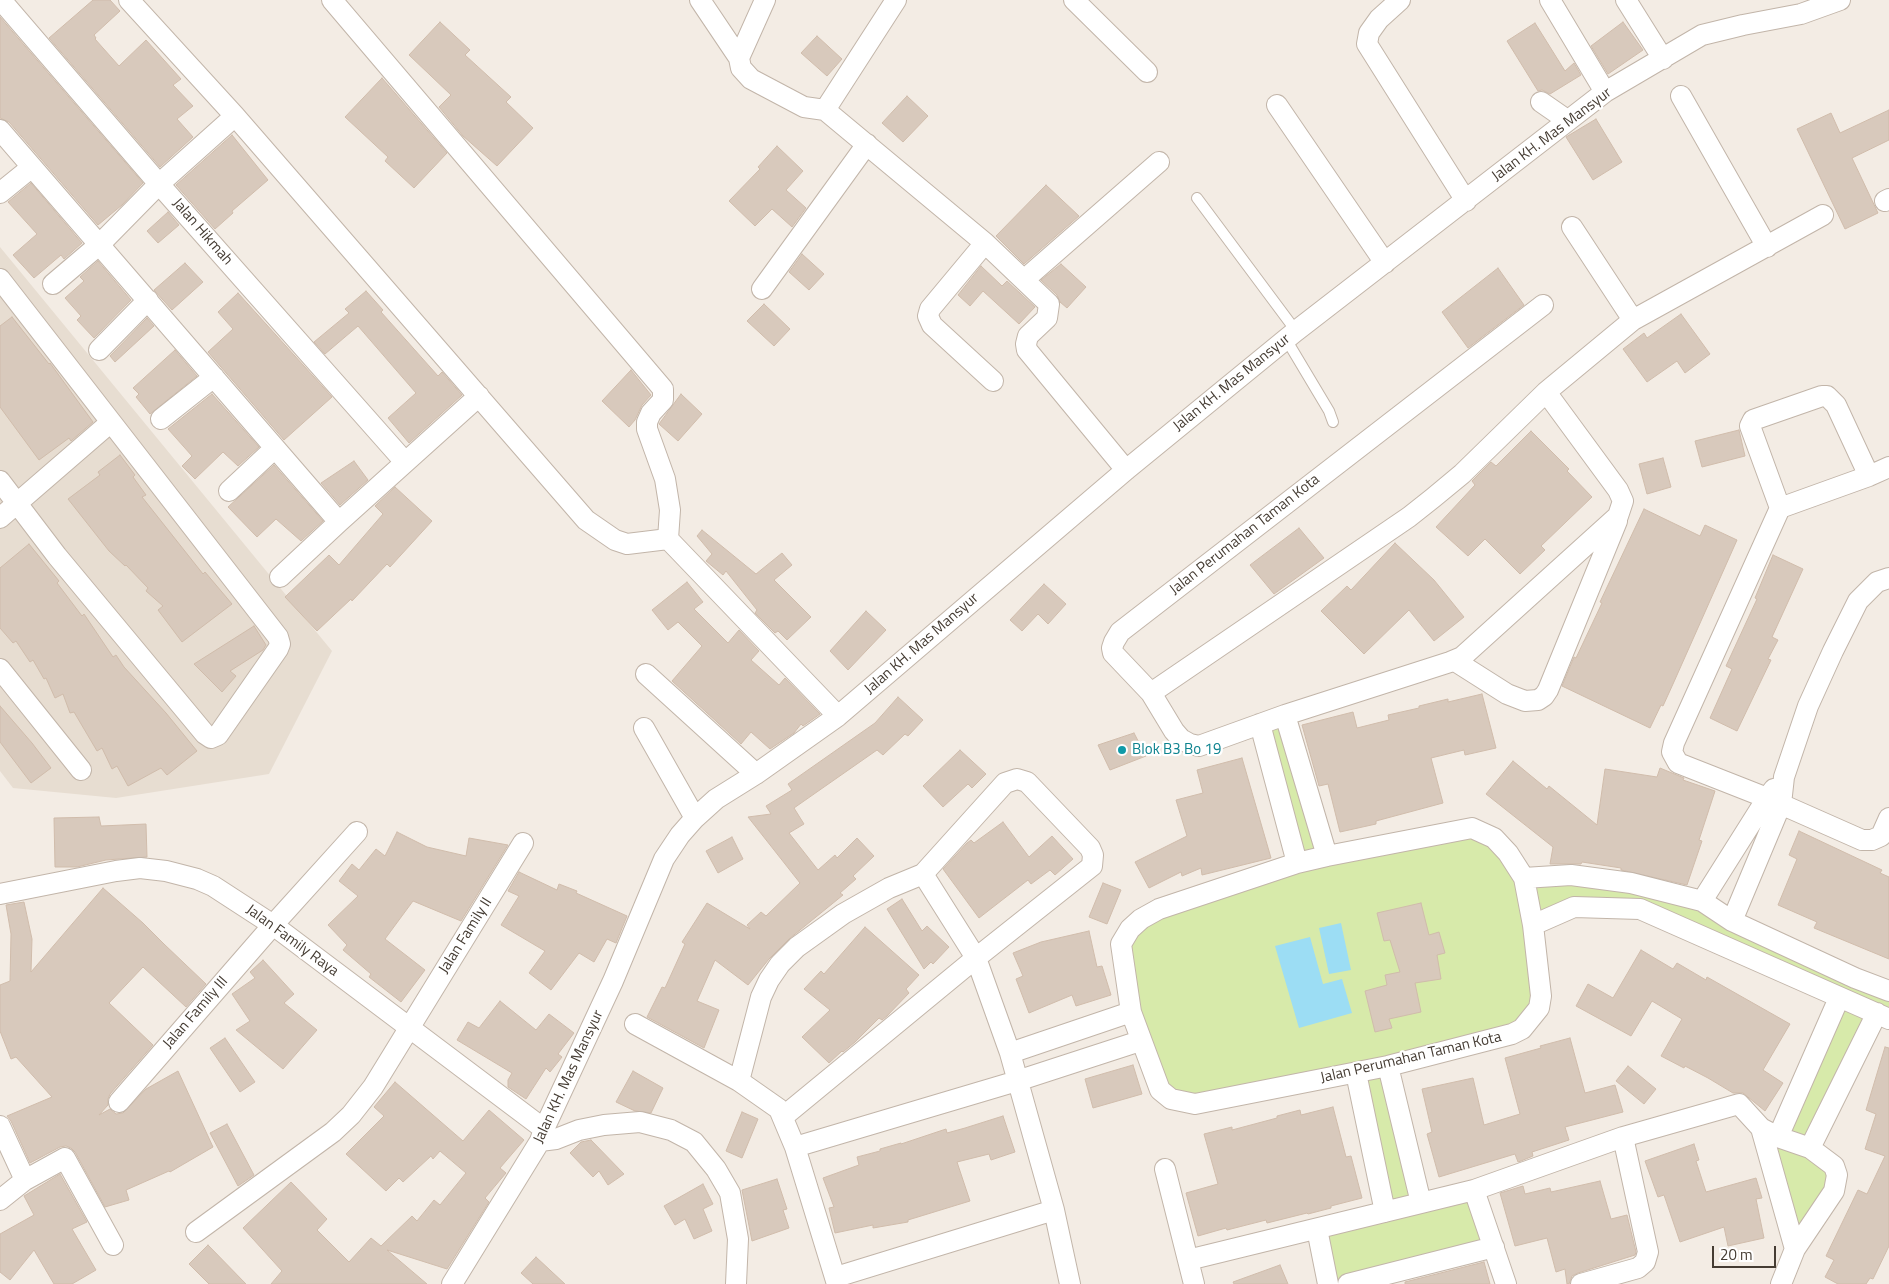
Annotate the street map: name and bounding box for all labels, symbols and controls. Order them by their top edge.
street label: Jalan KH. Mas Mansyur [1489,84,1615,186]
street label: Jalan Hikmah [168,195,236,269]
street label: Jalan KH. Mas Mansyur [1170,330,1294,436]
street label: Jalan Perumahan Taman Kota [1167,471,1323,599]
street label: Jalan KH. Mas Mansyur [861,590,983,698]
place label: Blok B3 Bo 19 [1132,741,1221,759]
marker: Blok B3 Bo 19 [1116,744,1128,756]
street label: Jalan Family II [435,895,497,977]
street label: Jalan Family Raya [242,901,342,981]
street label: Jalan Family III [160,973,232,1053]
street label: Jalan KH. Mas Mansyur [530,1007,608,1147]
street label: Jalan Perumahan Taman Kota [1319,1028,1503,1088]
scale bar [1714,1236,1778,1268]
text: 20 m [1720,1243,1753,1266]

